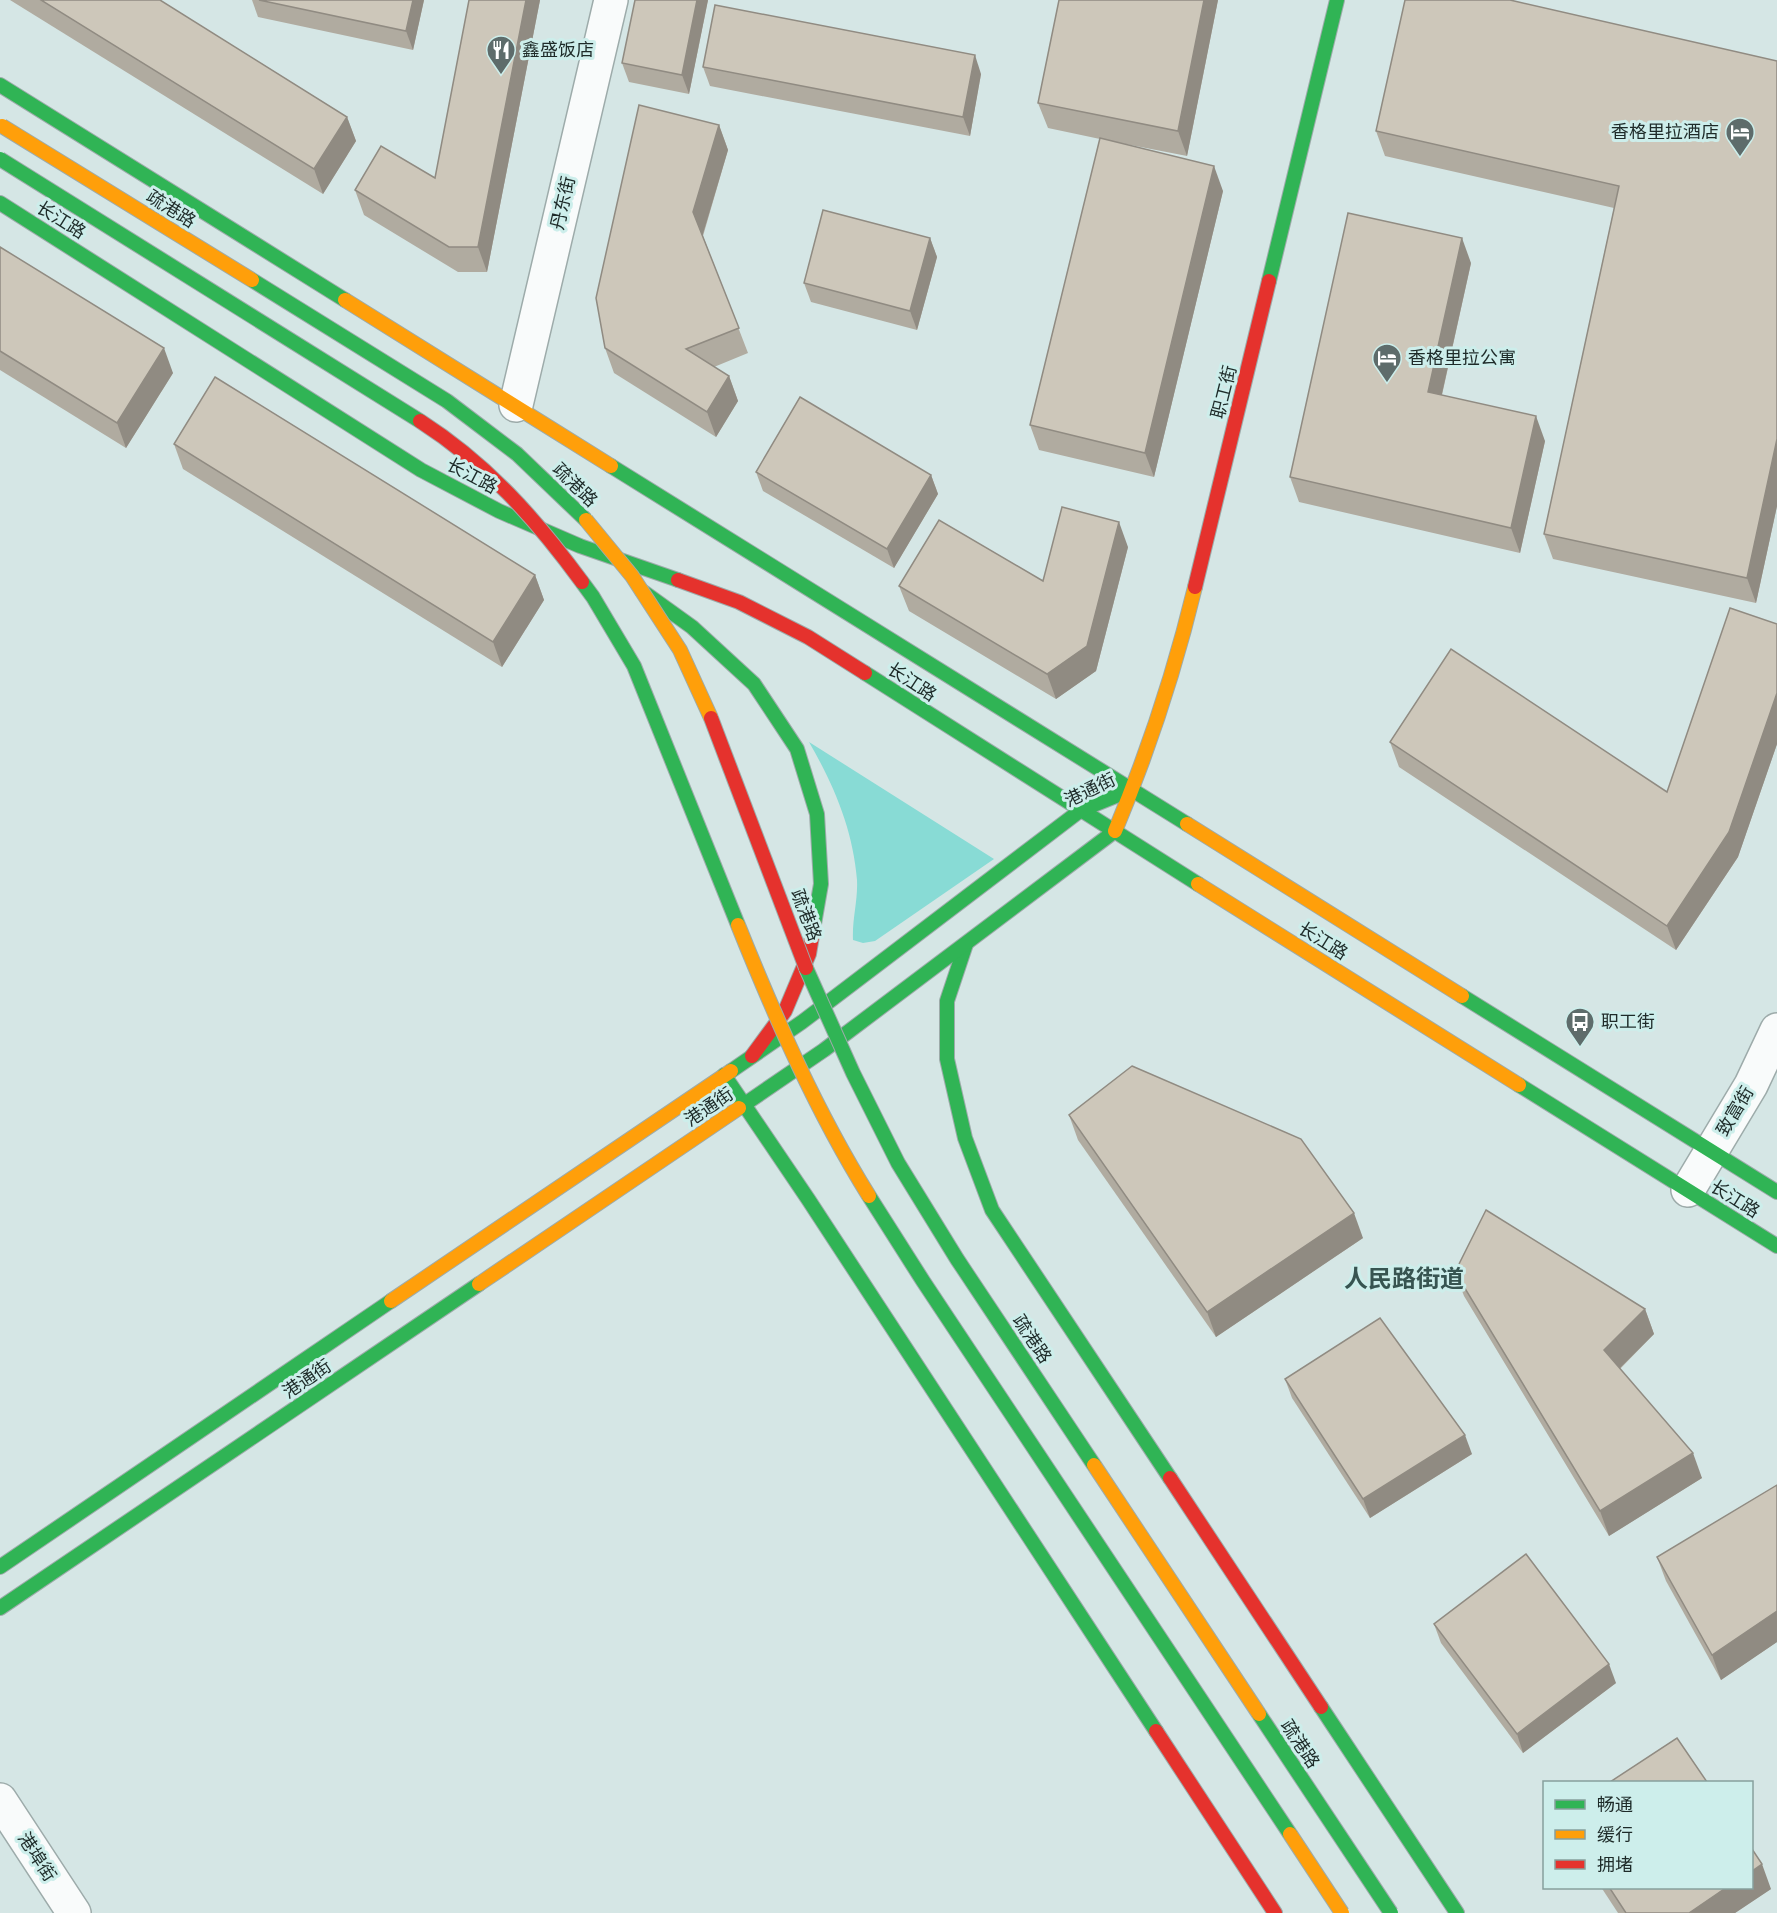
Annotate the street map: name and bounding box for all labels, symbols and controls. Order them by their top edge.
restaurant icon: 鑫盛饭店 [485,34,517,76]
place label: 鑫盛饭店 [522,40,594,60]
hotel icon: 香格里拉酒店 [1724,116,1756,158]
place label: 香格里拉酒店 [1611,122,1719,142]
street label: 丹东街 [547,174,579,232]
street label: 疏港路 [143,186,199,232]
street label: 长江路 [33,197,89,243]
hotel icon: 香格里拉公寓 [1371,342,1403,384]
place label: 香格里拉公寓 [1408,348,1516,368]
street label: 职工街 [1208,363,1240,421]
street label: 长江路 [443,454,501,498]
street label: 疏港路 [549,459,601,511]
street label: 长江路 [884,659,940,705]
street label: 港通街 [1061,769,1119,811]
street label: 疏港路 [787,886,825,944]
street label: 长江路 [1295,918,1351,964]
bus stop icon: 职工街 [1564,1006,1596,1048]
place label: 职工街 [1601,1012,1655,1032]
street label: 致富街 [1713,1083,1757,1139]
street label: 港通街 [681,1084,737,1130]
street label: 长江路 [1707,1176,1763,1222]
district label: 人民路街道 [1344,1265,1464,1292]
street label: 疏港路 [1009,1311,1055,1367]
street label: 港通街 [279,1356,335,1402]
street label: 疏港路 [1277,1716,1323,1772]
legend [1543,1781,1753,1889]
text: 畅通 [1597,1795,1633,1815]
text: 缓行 [1597,1825,1633,1845]
street label: 港埠街 [14,1829,60,1885]
text: 拥堵 [1597,1855,1633,1875]

